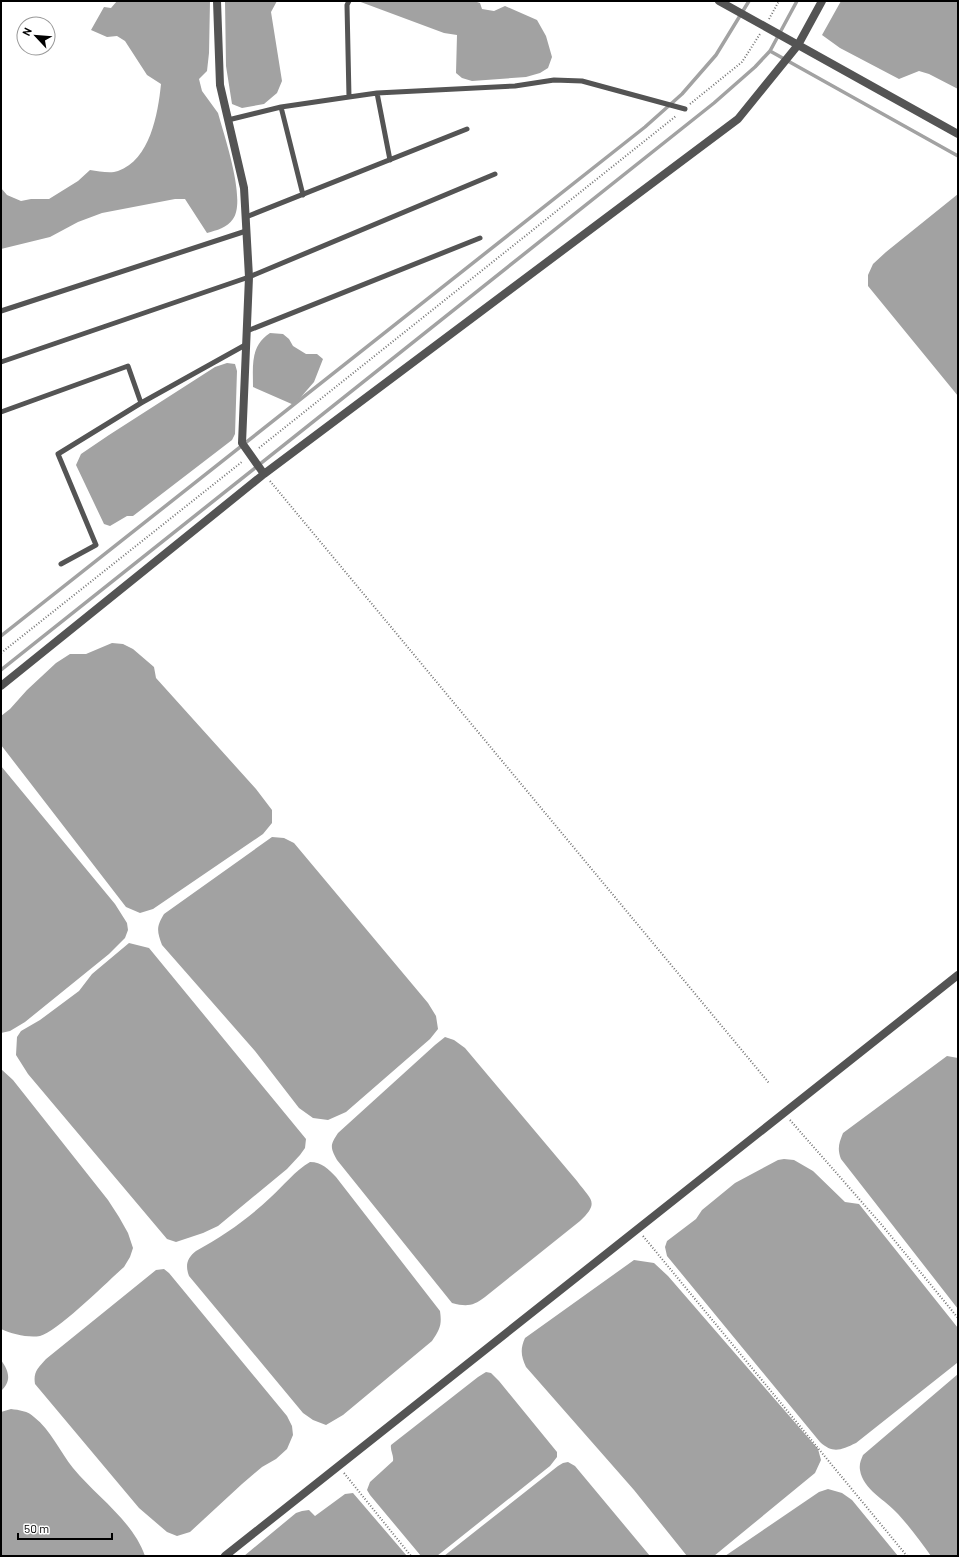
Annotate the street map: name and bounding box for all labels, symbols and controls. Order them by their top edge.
north arrow [16,16,56,56]
text: N [19,25,34,38]
scale bar [18,1515,112,1541]
text: 50 m [24,1521,49,1535]

